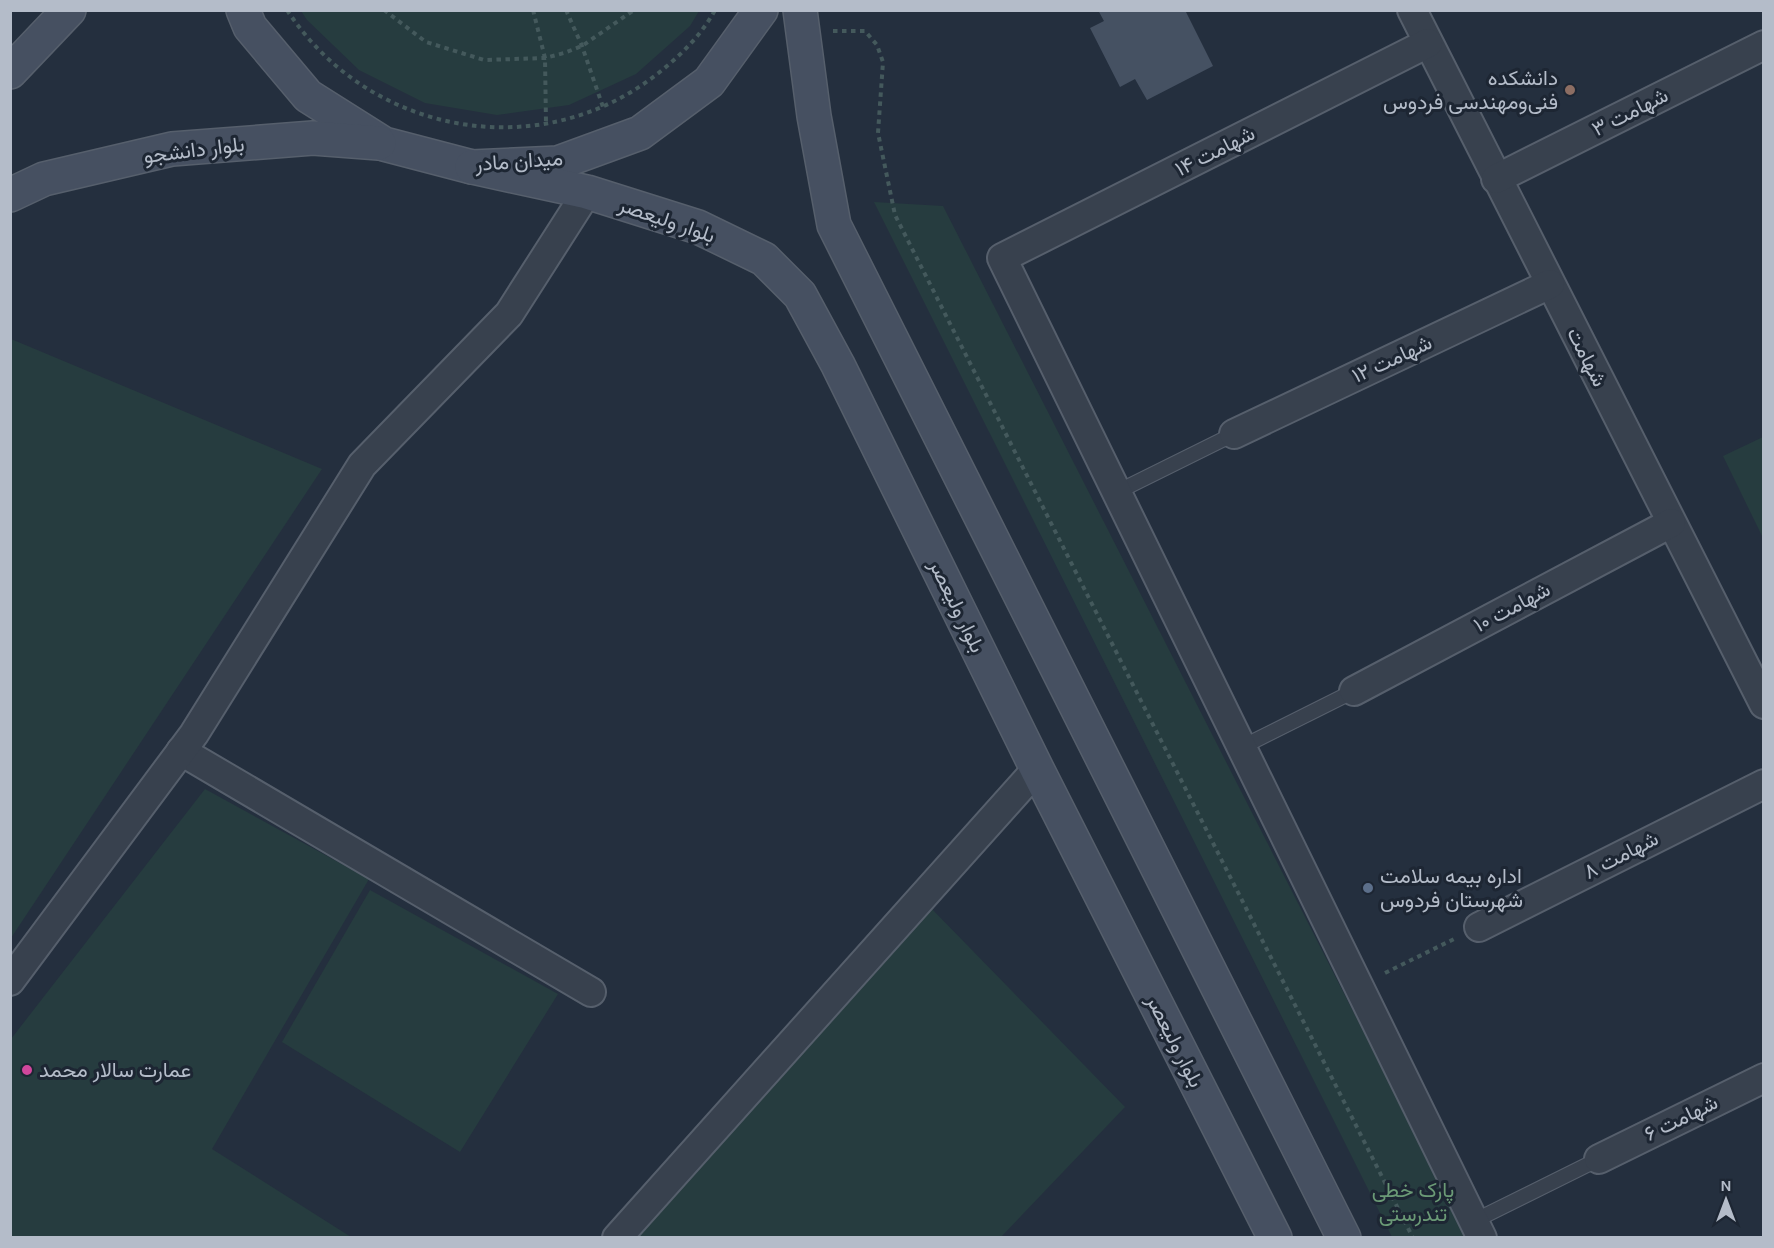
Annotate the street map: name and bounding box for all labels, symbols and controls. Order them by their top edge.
place label: دانشکده فنی‌ومهندسی فردوس [1383,66,1558,115]
marker: دانشکده فنی‌ومهندسی فردوس [1563,83,1577,97]
street label: شهامت ۳ [1588,83,1672,142]
street label: شهامت ۱۴ [1171,121,1259,182]
street label: بلوار دانشجو [142,132,246,169]
street label: میدان مادر [473,146,564,177]
street label: بلوار ولیعصر [614,192,718,249]
street label: شهامت [1561,323,1612,391]
street label: شهامت ۱۲ [1348,330,1436,389]
street label: بلوار ولیعصر [923,555,990,657]
street label: شهامت ۱۰ [1470,577,1555,638]
street label: شهامت ۸ [1580,826,1663,885]
place label: اداره بیمه سلامت شهرستان فردوس [1380,864,1523,913]
marker: اداره بیمه سلامت شهرستان فردوس [1361,881,1375,895]
street label: بلوار ولیعصر [1140,990,1208,1092]
place label: عمارت سالار محمد [39,1058,191,1083]
marker: عمارت سالار محمد [20,1063,34,1077]
street label: شهامت ۶ [1640,1090,1722,1147]
north arrow [1696,1170,1756,1230]
text: N [1720,1176,1732,1195]
park label: پارک خطی تندرستی [1372,1178,1454,1227]

